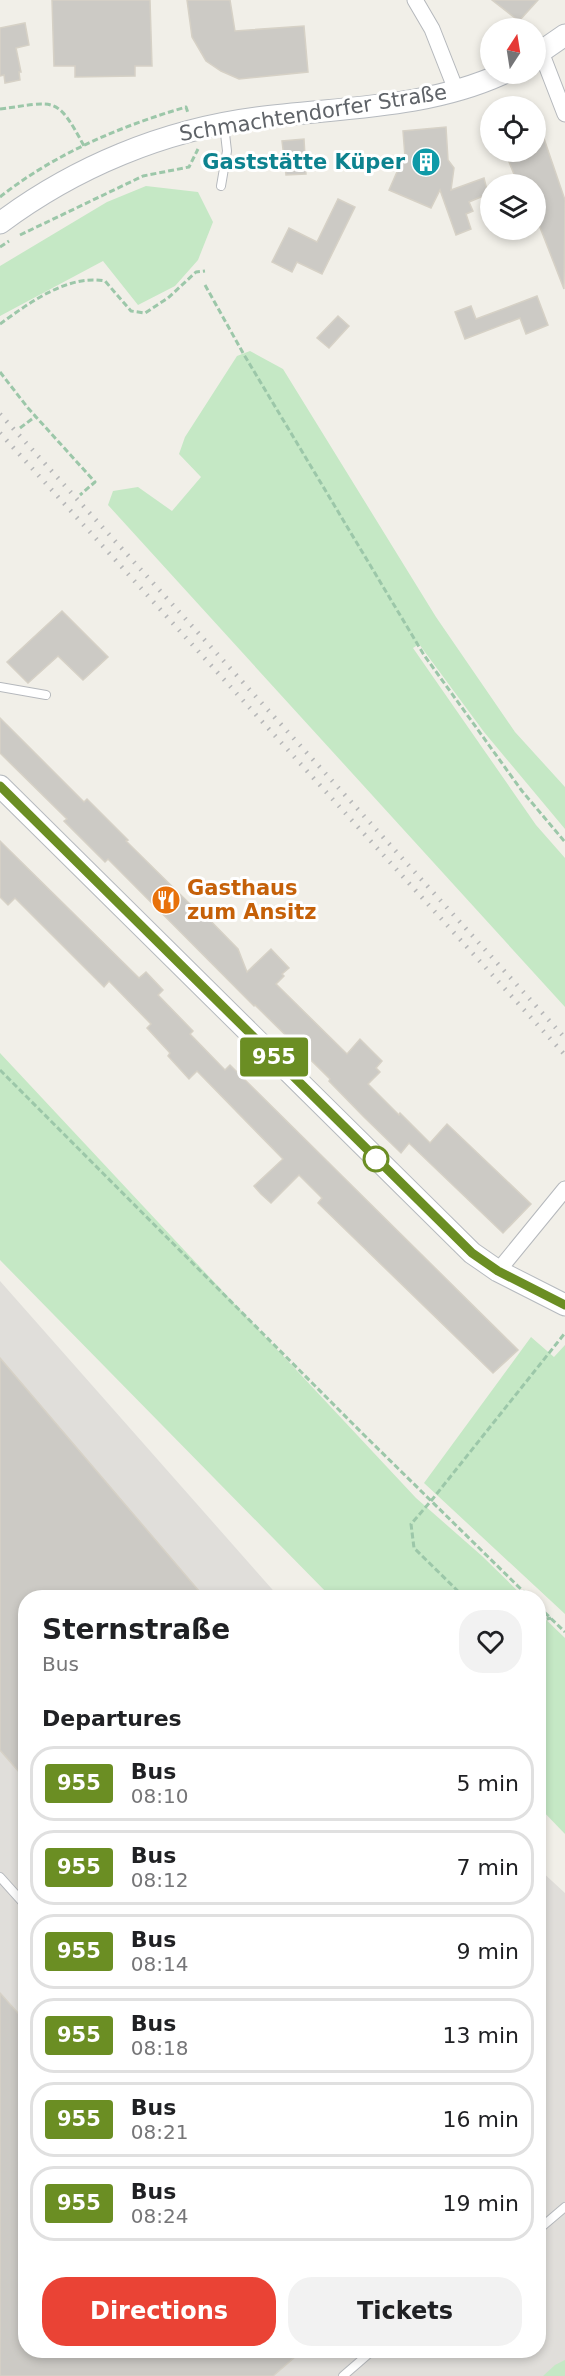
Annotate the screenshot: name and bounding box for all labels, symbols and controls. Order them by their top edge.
north arrow [480,18,546,84]
map controls [480,18,546,240]
street label: Schmachtendorfer Straße [178,80,448,146]
button: locate [480,96,546,162]
building icon: Gaststätte Küper [410,146,442,178]
place label: Gaststätte Küper [202,150,406,174]
button: layers [480,174,546,240]
place label: Gasthaus zum Ansitz [187,876,317,924]
restaurant icon: Gasthaus zum Ansitz [150,884,182,916]
line badge: 955 [240,1038,308,1076]
text: 955 [252,1045,296,1069]
unlabelled marker [363,1146,389,1172]
button: heart [459,1610,522,1673]
text: Sternstraße [42,1613,230,1646]
text: Bus [42,1652,79,1676]
text: Departures [42,1706,182,1731]
text: Bus [131,1759,176,1784]
text: 955 [57,1771,101,1795]
text: 5 min [457,1771,519,1796]
text: 08:10 [131,1784,188,1808]
text: Bus [131,1843,176,1868]
text: 955 [57,1855,101,1879]
text: 7 min [457,1855,519,1880]
text: 08:12 [131,1868,188,1892]
text: Bus [131,1927,176,1952]
text: 955 [57,1939,101,1963]
text: 9 min [457,1939,519,1964]
text: 08:14 [131,1952,188,1976]
text: Bus [131,2011,176,2036]
text: 955 [57,2023,101,2047]
text: 13 min [443,2023,519,2048]
text: 08:18 [131,2036,188,2060]
text: Bus [131,2095,176,2120]
text: 955 [57,2107,101,2131]
text: 16 min [443,2107,519,2132]
text: 08:21 [131,2120,188,2144]
text: Bus [131,2179,176,2204]
text: 955 [57,2191,101,2215]
text: 19 min [443,2191,519,2216]
text: 08:24 [131,2204,188,2228]
button: Directions [42,2277,276,2346]
button: Tickets [288,2277,522,2346]

